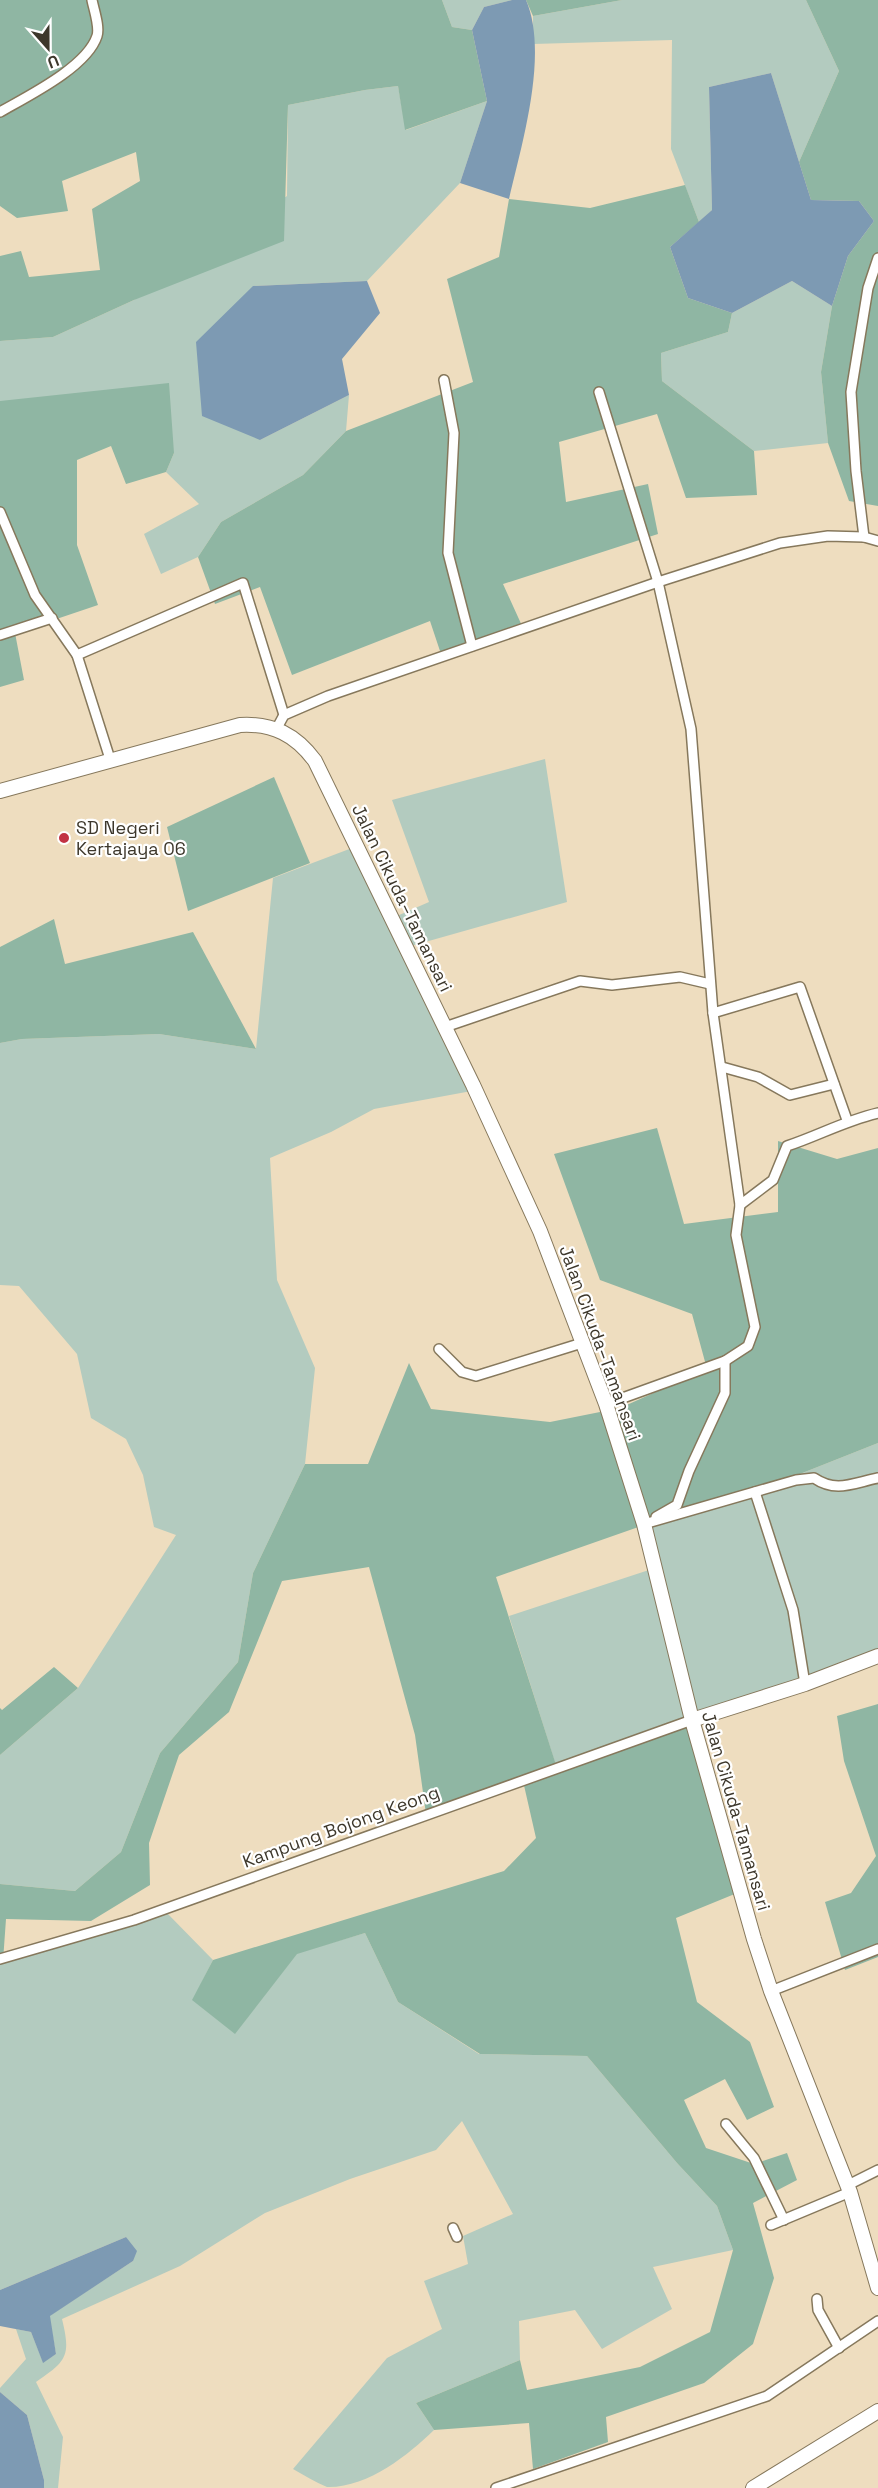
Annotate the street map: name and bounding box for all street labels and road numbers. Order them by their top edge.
street label: Jalan Cikuda–Tamansari [347,800,458,995]
street label: Jalan Cikuda–Tamansari [554,1242,647,1444]
street label: Jalan Cikuda–Tamansari [697,1709,776,1913]
street label: Kampung Bojong Keong [239,1780,442,1873]

